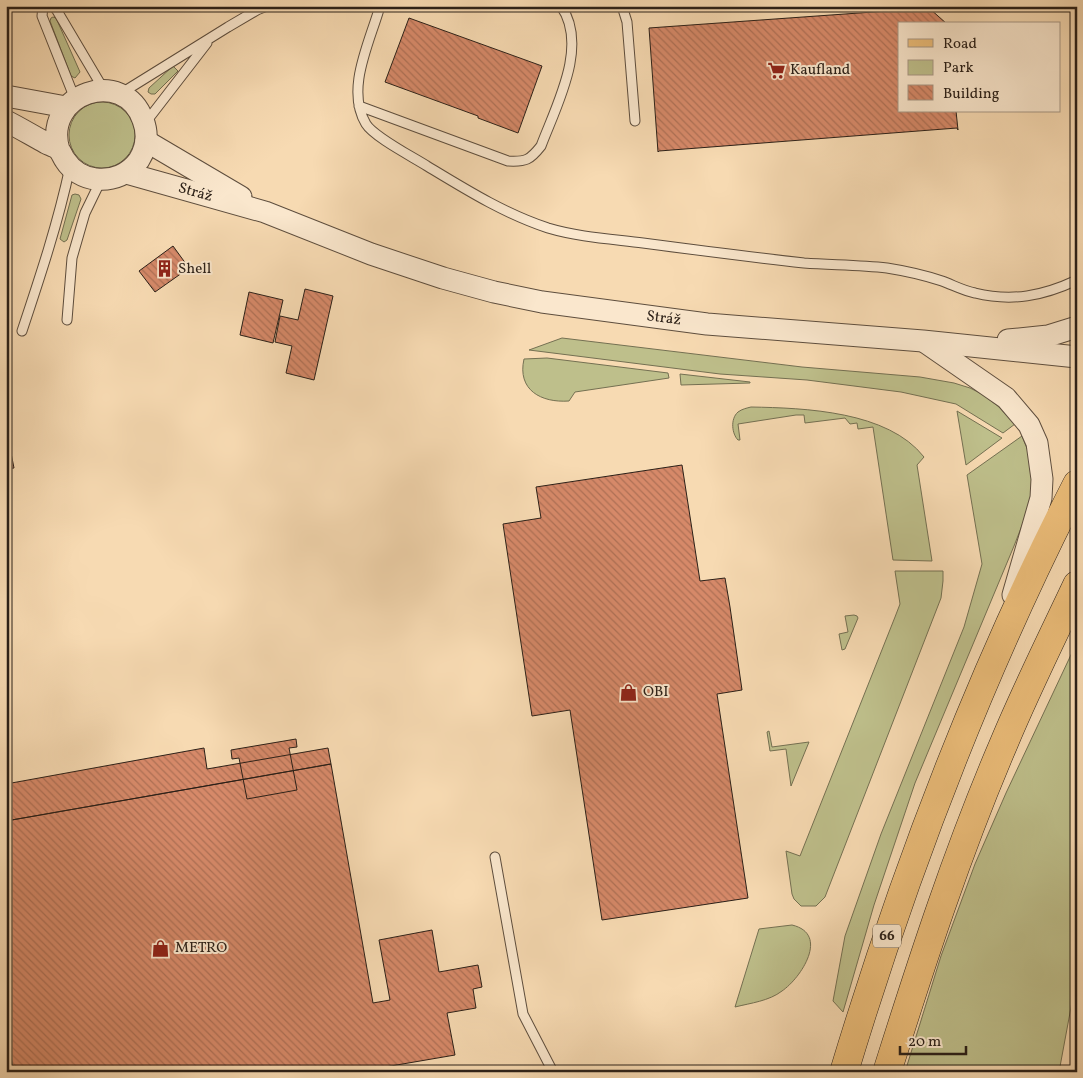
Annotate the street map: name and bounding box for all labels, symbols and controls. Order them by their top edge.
legend [898,22,1060,112]
text: Road [943,34,977,55]
text: Park [943,58,974,79]
supermarket icon: Kaufland [766,60,786,80]
place label: Kaufland [790,60,850,81]
text: Building [943,84,1000,105]
street label: Stráž [176,178,215,207]
building icon: Shell [154,259,174,279]
place label: Shell [178,259,211,280]
street label: Stráž [645,306,682,331]
shop icon: OBI [619,682,639,702]
place label: OBI [643,682,669,703]
road number: 66 [873,924,901,948]
shop icon: METRO [151,938,171,958]
place label: METRO [175,938,227,959]
scale bar [900,1023,967,1055]
text: 20 m [908,1032,941,1053]

